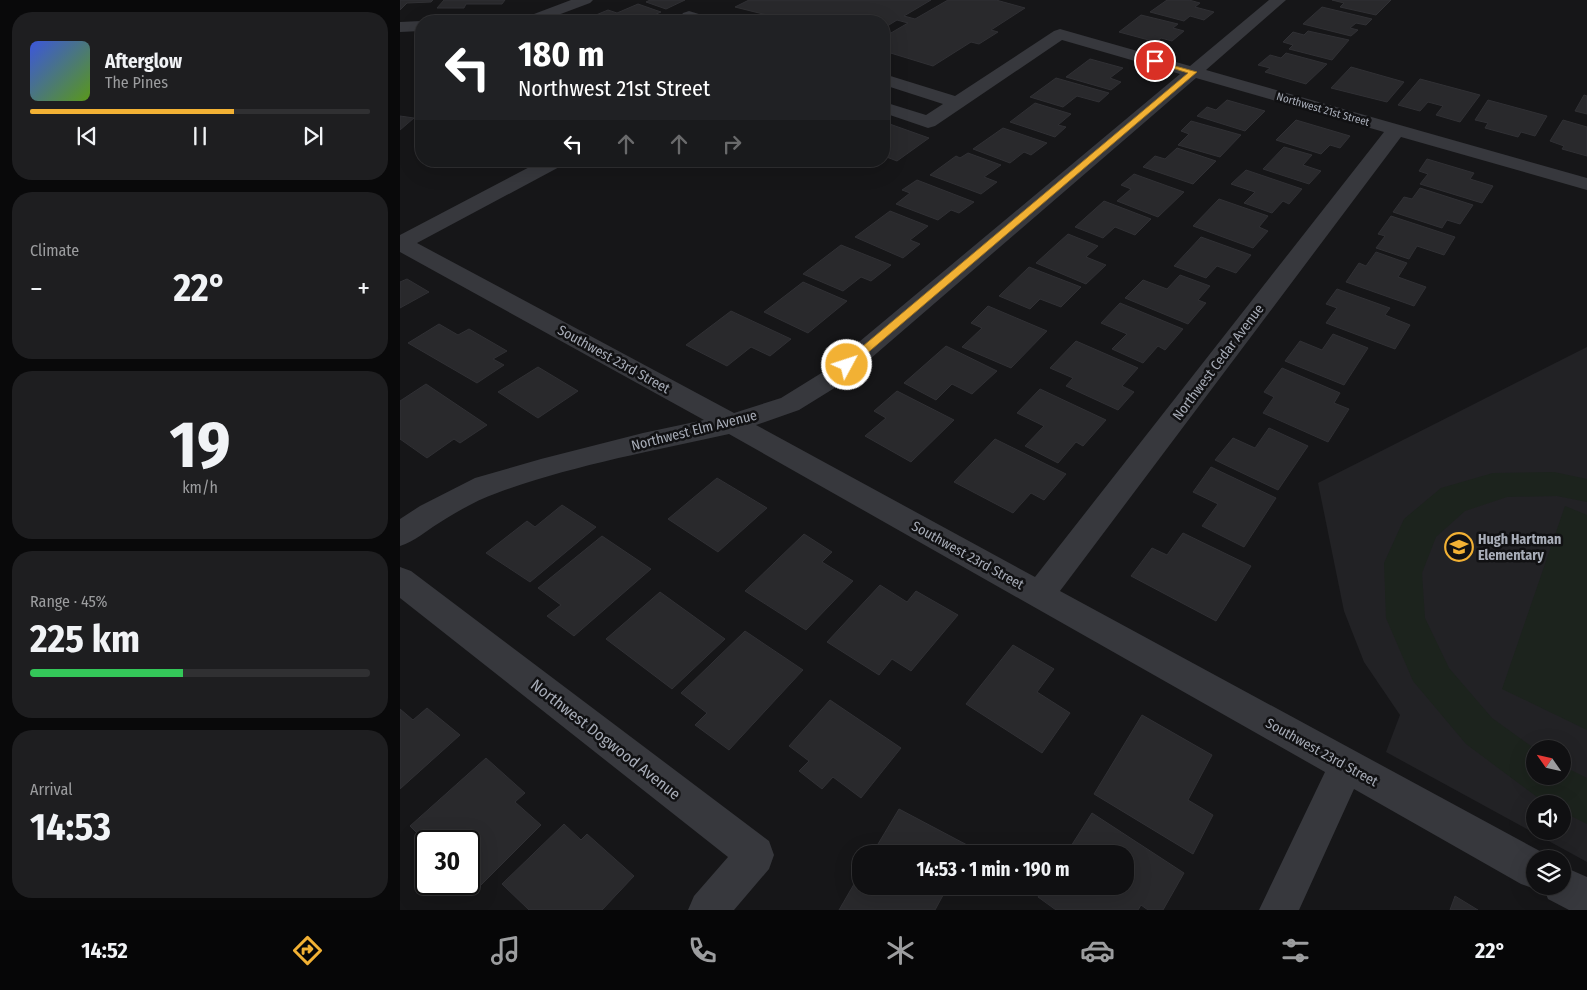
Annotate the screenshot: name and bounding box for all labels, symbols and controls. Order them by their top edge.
text: 180 m [518,33,604,75]
icon: left [435,35,500,100]
pin [1134,40,1176,82]
icon: arrive [1141,47,1169,75]
text: Afterglow [105,50,182,73]
text: The Pines [105,73,168,92]
text: Northwest 21st Street [518,75,710,102]
street label: Northwest 21st Street [1275,90,1371,129]
icon: previous [73,122,101,150]
icon: pause [186,122,214,150]
icon: next [299,122,327,150]
icon: left [559,130,587,158]
icon: ahead [612,130,640,158]
icon: ahead [665,130,693,158]
icon: right [718,130,746,158]
text: Climate [30,241,79,260]
text: 22° [173,265,226,311]
text: − [30,272,43,305]
text: + [357,272,370,305]
street label: Northwest Cedar Avenue [1169,301,1268,424]
street label: Southwest 23rd Street [555,322,673,398]
position arrow [820,338,872,390]
text: 19 [169,406,231,484]
street label: Northwest Elm Avenue [630,407,759,454]
text: km/h [182,478,218,497]
street label: Southwest 23rd Street [909,518,1027,594]
place label: Hugh Hartman Elementary [1478,531,1561,564]
school or university icon: Hugh Hartman Elementary [1444,532,1474,562]
text: Range · 45% [30,592,108,611]
text: 225 km [30,616,140,662]
street label: Northwest Dogwood Avenue [527,675,684,804]
street label: Southwest 23rd Street [1263,715,1381,791]
north arrow [1526,740,1571,785]
map controls [1526,740,1571,895]
text: Arrival [30,780,72,799]
button: sound [1526,795,1571,840]
text: 14:53 [30,804,111,850]
speed limit sign: 30 [415,830,480,895]
button: layers [1526,850,1571,895]
text: 14:53 · 1 min · 190 m [916,858,1070,881]
icon: directions [290,933,325,968]
icon: music [488,933,523,968]
icon: phone [685,933,720,968]
icon: climate [883,933,918,968]
icon: car [1080,933,1115,968]
icon: filters [1278,933,1313,968]
text: 14:52 [81,937,128,964]
text: 22° [1475,937,1506,964]

